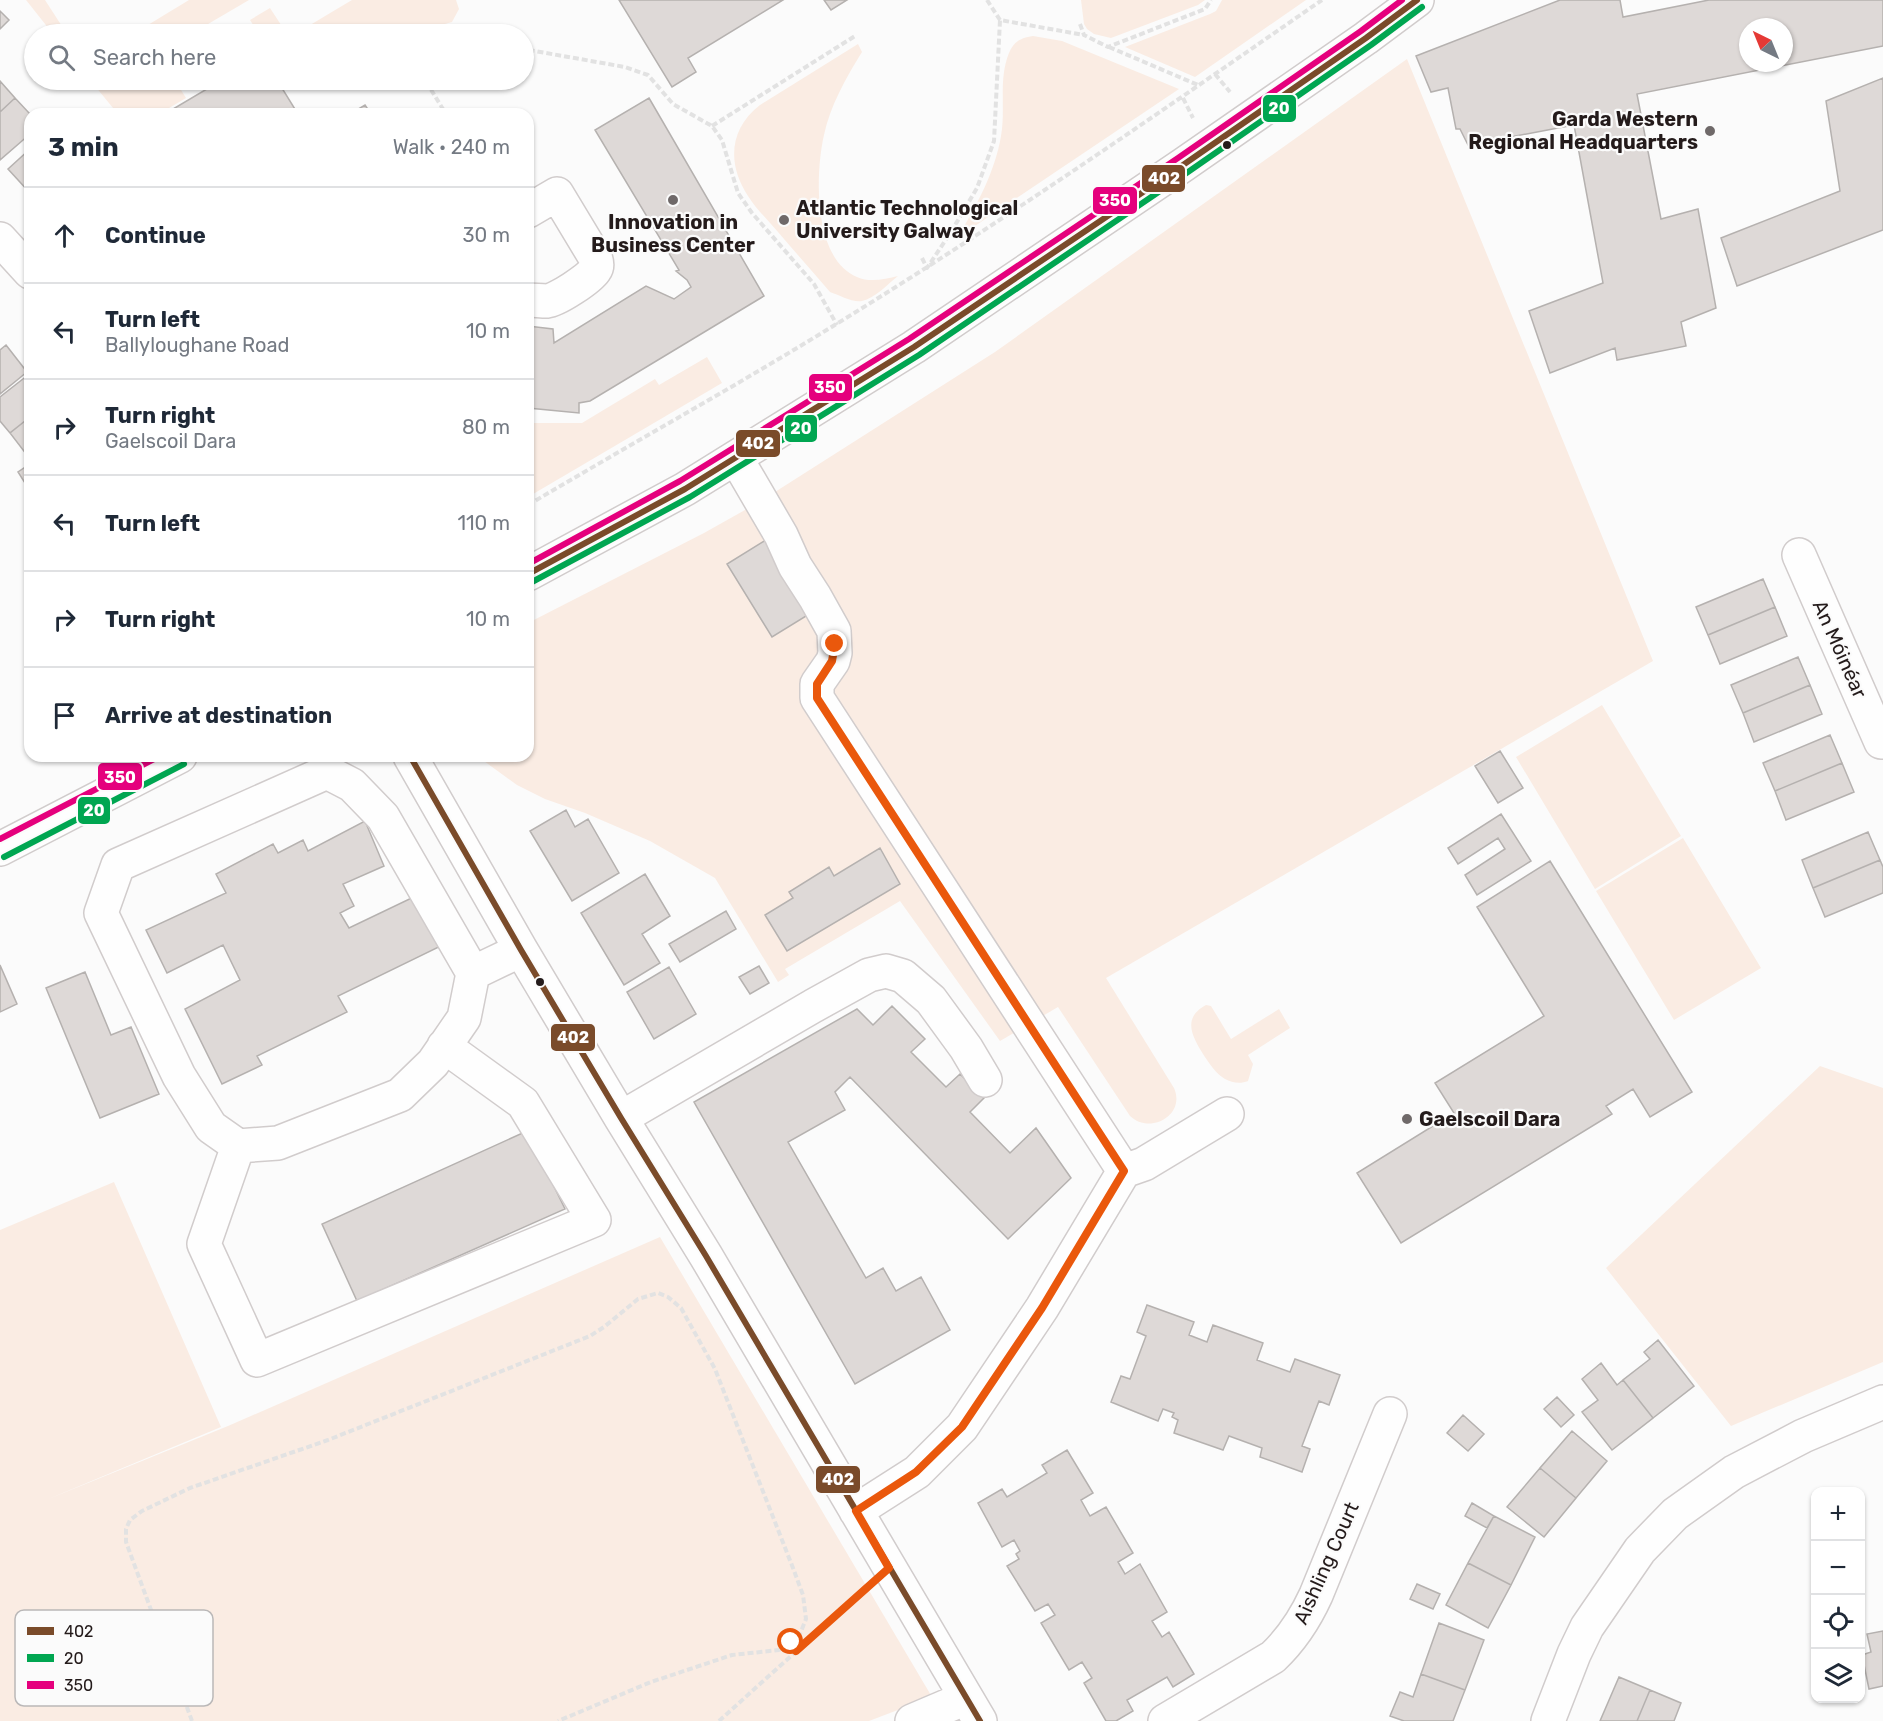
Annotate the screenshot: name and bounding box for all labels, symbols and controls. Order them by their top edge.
north arrow [1739,18,1793,72]
search box [24,24,534,90]
icon: search [45,41,78,74]
text: Search here [93,44,216,71]
line badge: 20 [1262,94,1297,123]
text: 20 [1268,99,1290,118]
place label: Garda Western Regional Headquarters [1468,107,1698,154]
marker: Garda Western Regional Headquarters [1703,124,1717,138]
text: 3 min [48,132,119,163]
text: Walk · 240 m [393,135,510,159]
unlabelled marker [1221,139,1233,151]
line badge: 402 [1141,164,1186,193]
text: 402 [1148,169,1180,188]
line badge: 350 [1092,186,1138,215]
text: 350 [1099,191,1131,210]
marker: Innovation in Business Center [666,193,680,207]
place label: Atlantic Technological University Galway [796,196,1018,243]
place label: Innovation in Business Center [591,210,755,257]
marker: Atlantic Technological University Galway [777,213,791,227]
icon: ahead [48,219,81,252]
text: Continue [105,222,206,249]
text: 30 m [463,223,510,247]
text: Turn left [105,306,200,333]
icon: left [48,315,81,348]
text: 10 m [466,319,510,343]
text: Ballyloughane Road [105,333,289,357]
line badge: 350 [808,373,853,402]
text: 350 [814,378,846,397]
text: Turn right [105,402,215,429]
icon: right [48,411,81,444]
line badge: 20 [784,414,818,443]
text: 80 m [462,415,510,439]
text: 20 [790,419,812,438]
text: Gaelscoil Dara [105,429,236,453]
line badge: 402 [735,429,781,458]
text: 402 [742,434,774,453]
icon: left [48,507,81,540]
text: Turn left [105,510,200,537]
text: 110 m [458,511,510,535]
street label: An Móinéar [1808,596,1872,702]
icon: right [48,603,81,636]
text: Turn right [105,606,215,633]
text: 10 m [466,607,510,631]
route end [821,630,847,656]
icon: arrive [48,699,81,732]
text: Arrive at destination [105,702,332,729]
line badge: 350 [97,762,143,791]
text: 350 [104,768,136,787]
line badge: 20 [77,796,111,825]
text: 20 [83,801,105,820]
unlabelled marker [534,976,546,988]
line badge: 402 [550,1023,596,1052]
text: 402 [557,1028,589,1047]
place label: Gaelscoil Dara [1419,1107,1560,1131]
marker: Gaelscoil Dara [1400,1112,1414,1126]
line badge: 402 [815,1465,861,1494]
text: 402 [822,1470,854,1489]
map controls [1811,1487,1865,1703]
button: + [1811,1487,1865,1541]
street label: Aishling Court [1288,1498,1364,1628]
button: − [1811,1541,1865,1595]
button: locate [1811,1595,1865,1649]
legend [15,1610,213,1706]
text: 402 [64,1622,94,1641]
route start [777,1628,803,1654]
text: 20 [64,1649,84,1668]
button: layers [1811,1649,1865,1703]
text: 350 [64,1676,93,1695]

